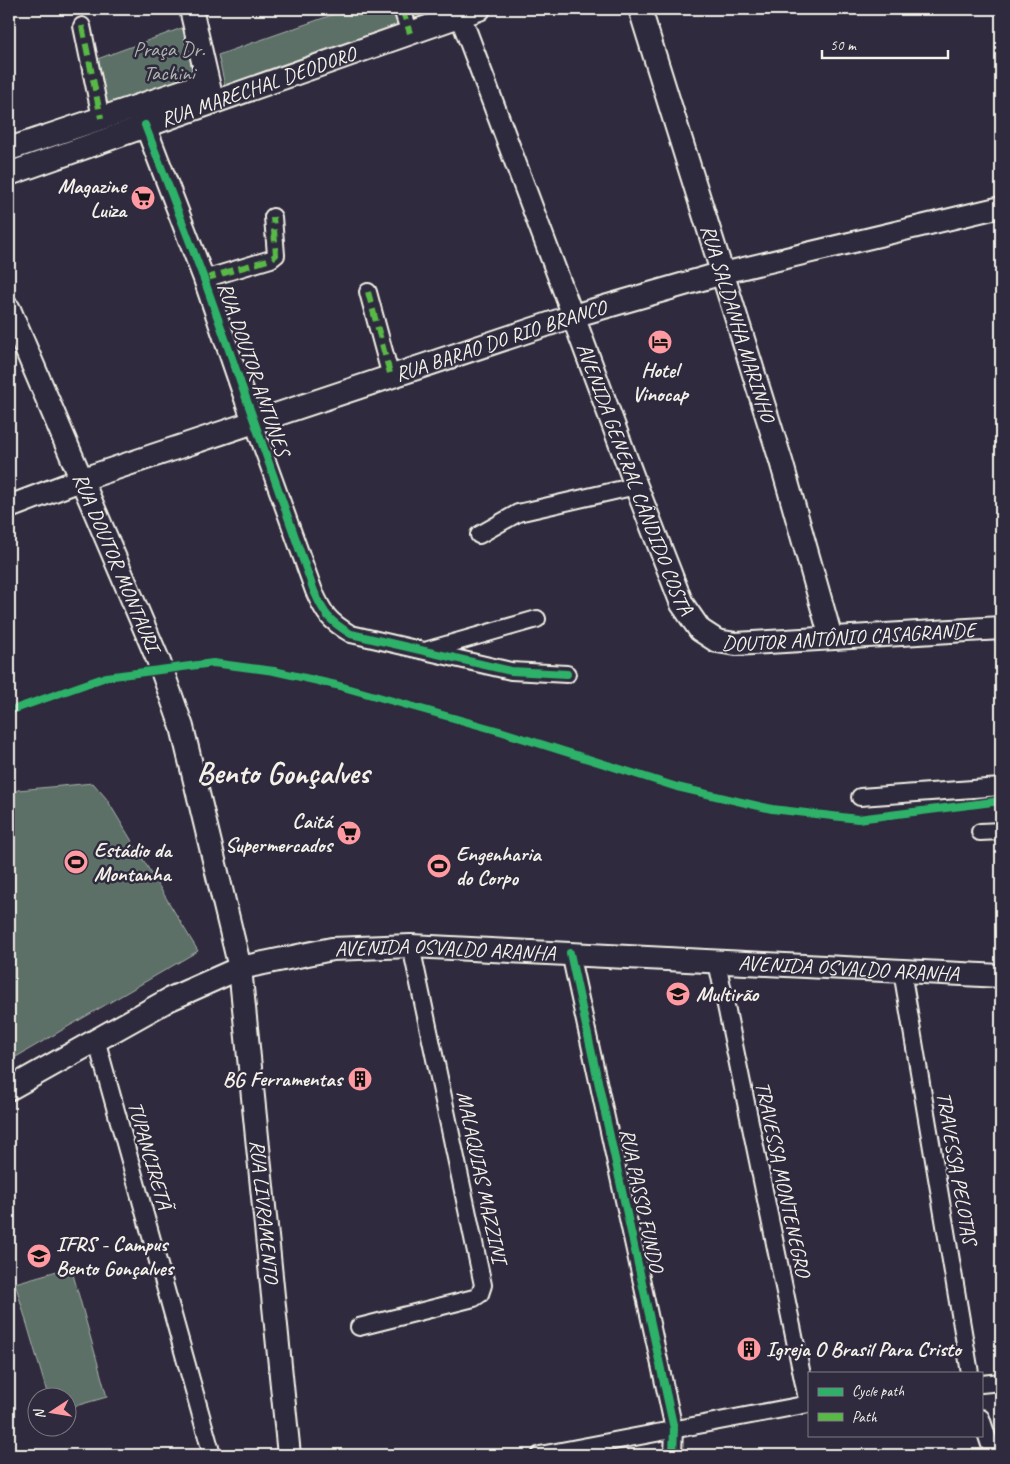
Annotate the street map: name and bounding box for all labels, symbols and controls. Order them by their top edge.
scale bar [822,28,949,60]
park label: Praça Dr. Tachini [133,36,206,86]
text: 50 m [830,36,857,55]
street label: RUA MARECHAL DEODORO [157,39,362,133]
place label: Magazine Luiza [58,173,128,223]
supermarket icon: Magazine Luiza [130,185,156,211]
street label: RUA SALDANHA MARINHO [695,221,782,427]
street label: RUA DOUTOR ANTUNES [212,279,297,462]
street label: RUA BARÃO DO RIO BRANCO [392,294,611,387]
hotel icon: Hotel Vinocap [647,329,673,355]
street label: AVENIDA GENERAL CÂNDIDO COSTA [571,339,699,621]
place label: Hotel Vinocap [632,357,690,407]
street label: RUA DOUTOR MONTAURI [67,469,168,659]
street label: DOUTOR ANTÔNIO CASAGRANDE [720,616,979,657]
district label: Bento Gonçalves [197,753,373,792]
place label: Caitá Supermercados [225,808,335,858]
supermarket icon: Caitá Supermercados [336,820,362,846]
place label: Estádio da Montanha [94,837,173,887]
place label: Engenharia do Corpo [456,841,542,891]
sports icon: Estádio da Montanha [63,849,89,875]
sports icon: Engenharia do Corpo [426,853,452,879]
street label: AVENIDA OSVALDO ARANHA [334,933,557,966]
street label: AVENIDA OSVALDO ARANHA [738,950,961,987]
school or university icon: Multirão [665,981,691,1007]
place label: Multirão [696,981,760,1007]
place label: BG Ferramentas [223,1066,345,1092]
building icon: BG Ferramentas [347,1066,373,1092]
street label: TRAVESSA MONTENEGRO [750,1079,817,1281]
street label: MALAQUIAS MAZZINI [451,1089,514,1270]
street label: TRAVESSA PELOTAS [931,1090,984,1249]
street label: TUPANCIRETÃ [122,1098,179,1216]
street label: RUA PASSO FUNDO [614,1126,670,1276]
street label: RUA LIVRAMENTO [244,1139,285,1287]
place label: IFRS - Campus Bento Gonçalves [56,1231,176,1281]
school or university icon: IFRS - Campus Bento Gonçalves [26,1243,52,1269]
building icon: Igreja O Brasil Para Cristo [736,1336,762,1362]
place label: Igreja O Brasil Para Cristo [766,1336,963,1362]
legend [808,1372,982,1436]
text: Cycle path [852,1382,904,1401]
north arrow [28,1386,78,1436]
text: N [30,1406,49,1421]
text: Path [852,1408,878,1427]

